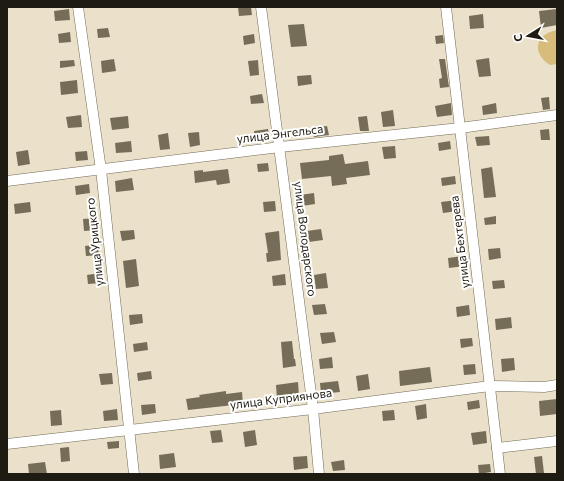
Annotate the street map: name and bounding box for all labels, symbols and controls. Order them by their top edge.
north arrow [508,16,548,56]
text: С [511,33,525,43]
street label: улица Энгельса [236,121,324,145]
street label: улица Володарского [292,181,320,297]
street label: улица Бехтерева [446,195,472,289]
street label: улица Урицкого [82,197,106,287]
street label: улица Куприянова [229,385,333,411]

